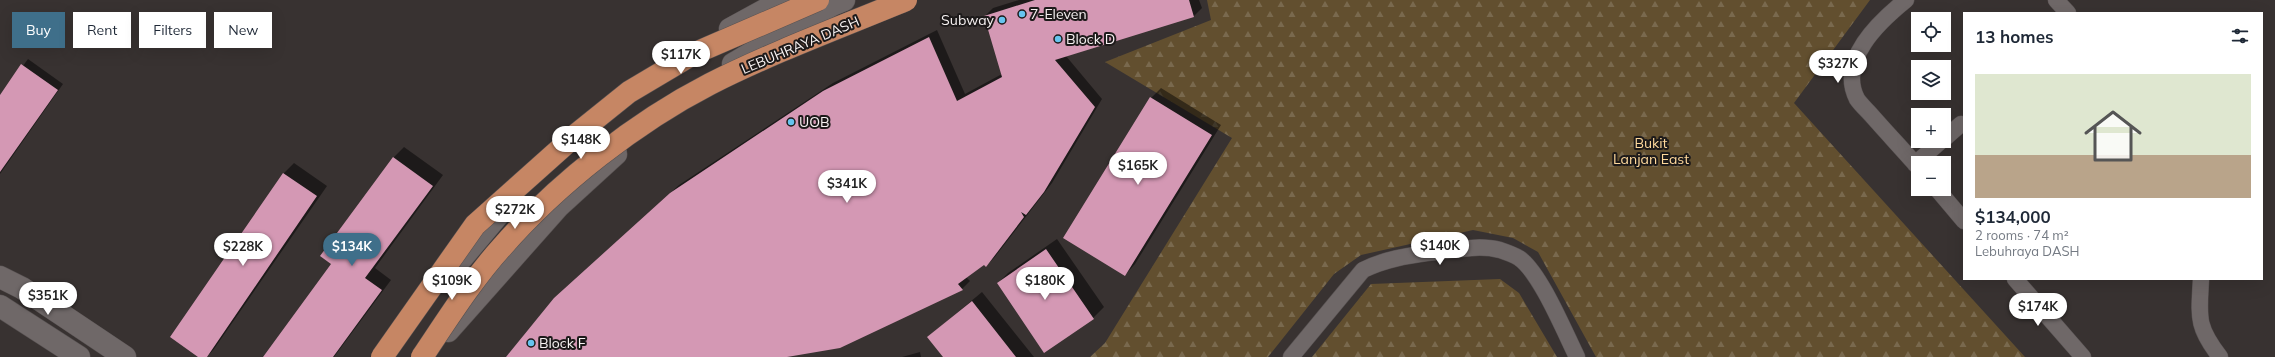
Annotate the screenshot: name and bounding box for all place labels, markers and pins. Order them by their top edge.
place label: 7-Eleven [1030,5,1087,23]
marker: 7-Eleven [1017,9,1027,19]
place label: Subway [941,11,995,29]
marker: Subway [997,15,1007,25]
place label: Block D [1066,30,1115,48]
marker: Block D [1053,34,1063,44]
pin: $117K [653,41,709,75]
pin: $327K [1810,50,1866,84]
place label: UOB [799,113,830,131]
marker: UOB [786,117,796,127]
pin: $148K [553,126,609,160]
pin: $165K [1110,152,1166,186]
pin: $341K [819,170,875,204]
pin: $272K [487,196,543,230]
pin: $140K [1412,232,1468,266]
pin: $228K [215,233,271,267]
pin: $134K [324,233,380,267]
pin: $109K [424,267,480,301]
pin: $180K [1017,267,1073,301]
pin: $351K [20,282,76,316]
pin: $174K [2010,293,2066,327]
place label: Block F [539,334,586,352]
marker: Block F [526,338,536,348]

